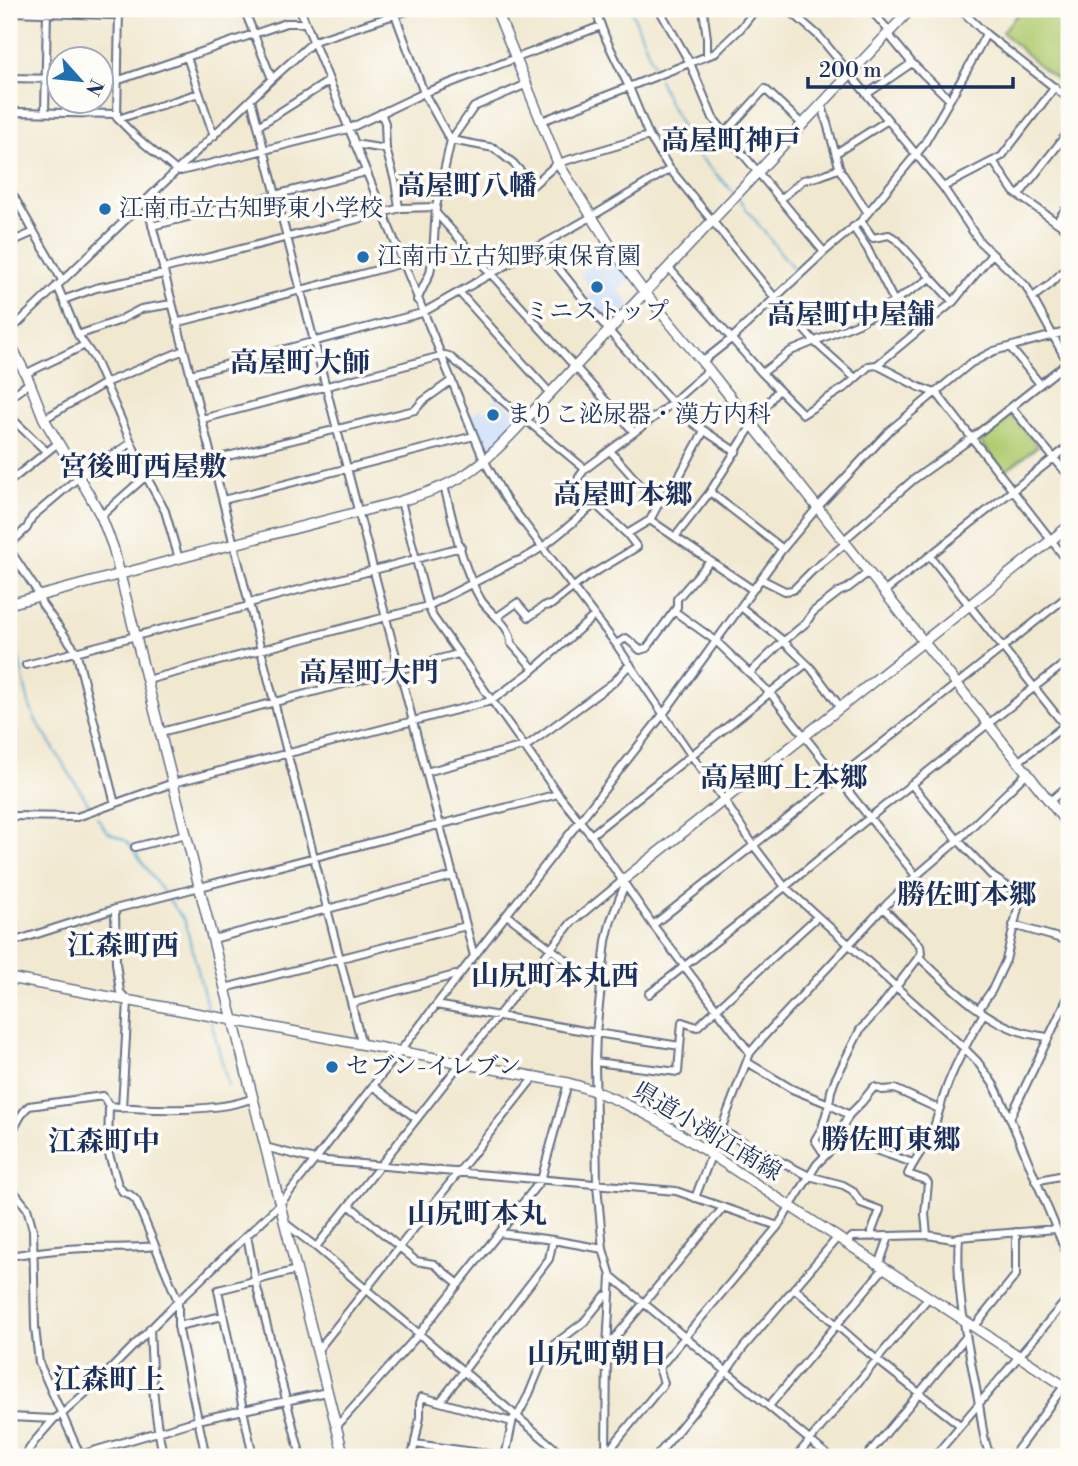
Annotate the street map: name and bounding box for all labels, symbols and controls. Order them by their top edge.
north arrow [46,46,116,116]
scale bar [808,46,1013,90]
text: 200 m [819,58,882,84]
text: N [80,75,108,99]
district label: 高屋町神戸 [661,124,801,159]
district label: 高屋町八幡 [397,169,537,204]
place label: 江南市立古知野東小学校 [119,194,383,224]
marker: 江南市立古知野東小学校 [97,201,113,217]
place label: 江南市立古知野東保育園 [377,242,641,272]
marker: 江南市立古知野東保育園 [355,249,371,265]
marker: ミニストップ [589,279,605,295]
place label: ミニストップ [525,297,669,327]
district label: 高屋町中屋舗 [767,298,935,333]
district label: 高屋町大師 [230,346,370,381]
place label: まりこ泌尿器・漢方内科 [507,400,771,430]
marker: まりこ泌尿器・漢方内科 [485,407,501,423]
district label: 宮後町西屋敷 [59,450,227,485]
district label: 高屋町本郷 [553,478,693,513]
district label: 高屋町大門 [299,656,439,691]
district label: 高屋町上本郷 [700,761,868,796]
district label: 勝佐町本郷 [897,878,1037,913]
district label: 江森町西 [67,929,179,964]
district label: 山尻町本丸西 [471,959,639,994]
place label: セブン-イレブン [346,1052,522,1082]
marker: セブン-イレブン [324,1059,340,1075]
street label: 県道小渕江南線 [627,1076,787,1188]
district label: 勝佐町東郷 [821,1123,961,1158]
district label: 江森町中 [48,1125,160,1160]
district label: 山尻町本丸 [407,1197,547,1232]
district label: 山尻町朝日 [527,1337,667,1372]
district label: 江森町上 [53,1363,165,1398]

